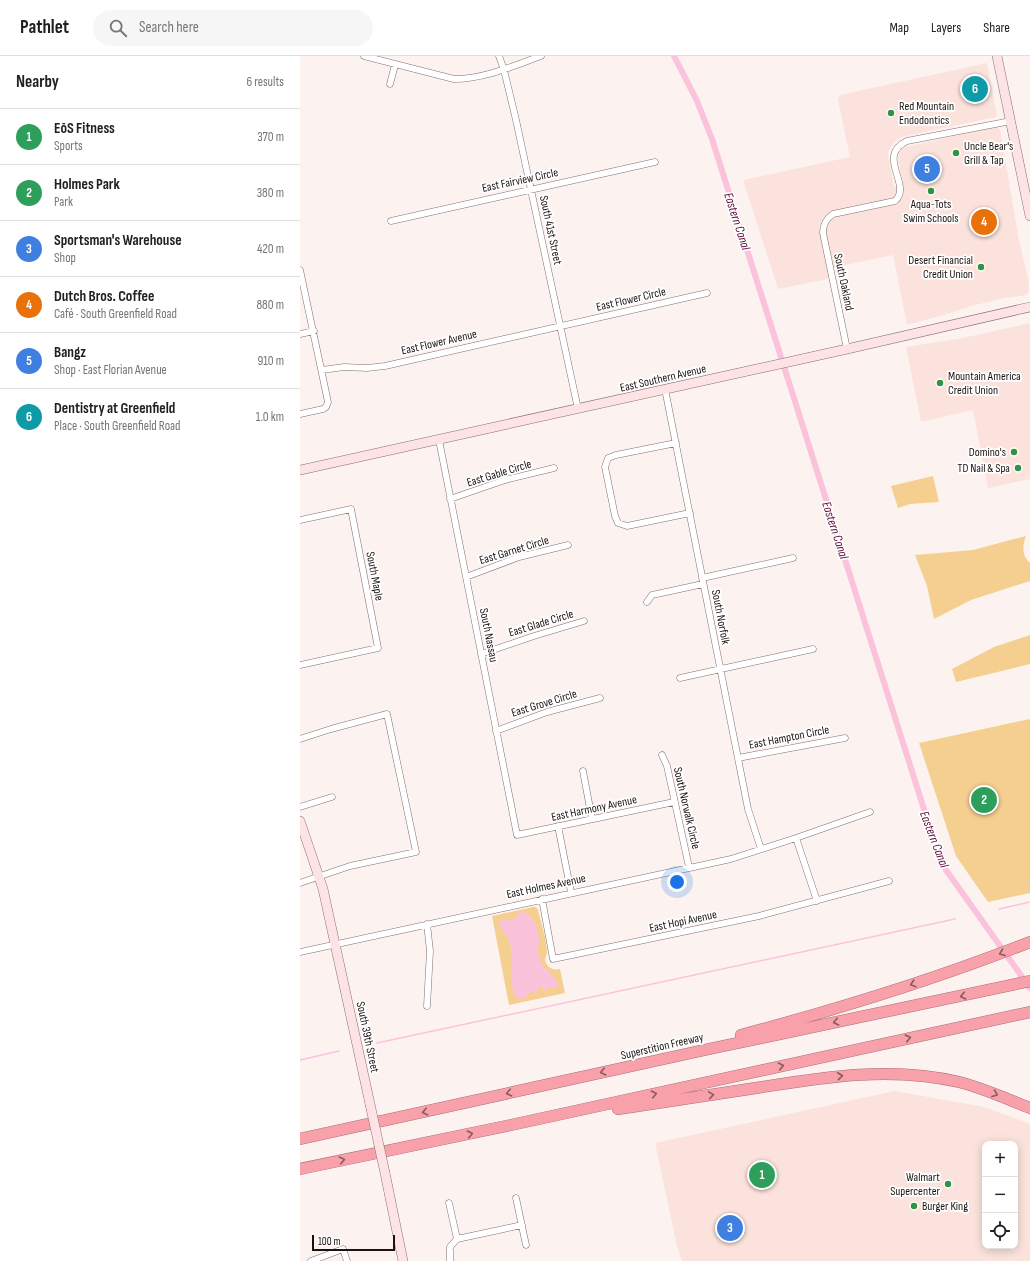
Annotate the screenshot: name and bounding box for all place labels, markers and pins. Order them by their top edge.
pin: 6 [962,74,988,104]
place label: Red Mountain Endodontics [899,99,954,128]
marker: Red Mountain Endodontics [886,108,896,118]
place label: Uncle Bear's Grill & Tap [964,139,1013,168]
marker: Uncle Bear's Grill & Tap [951,148,961,158]
pin: 5 [914,154,940,184]
marker: Aqua-Tots Swim Schools [926,186,936,196]
place label: Aqua-Tots Swim Schools [903,197,959,226]
pin: 4 [971,207,997,237]
place label: Desert Financial Credit Union [908,253,973,282]
marker: Desert Financial Credit Union [976,262,986,272]
place label: Mountain America Credit Union [948,369,1021,398]
marker: Mountain America Credit Union [935,378,945,388]
place label: Domino's [969,445,1006,460]
marker: Domino's [1009,447,1019,457]
place label: TD Nail & Spa [958,461,1010,476]
marker: TD Nail & Spa [1013,463,1023,473]
pin: 2 [971,785,997,815]
pin: 1 [749,1160,775,1190]
place label: Walmart Supercenter [890,1170,941,1199]
marker: Walmart Supercenter [943,1179,953,1189]
place label: Burger King [922,1199,968,1214]
marker: Burger King [909,1201,919,1211]
pin: 3 [717,1213,743,1243]

